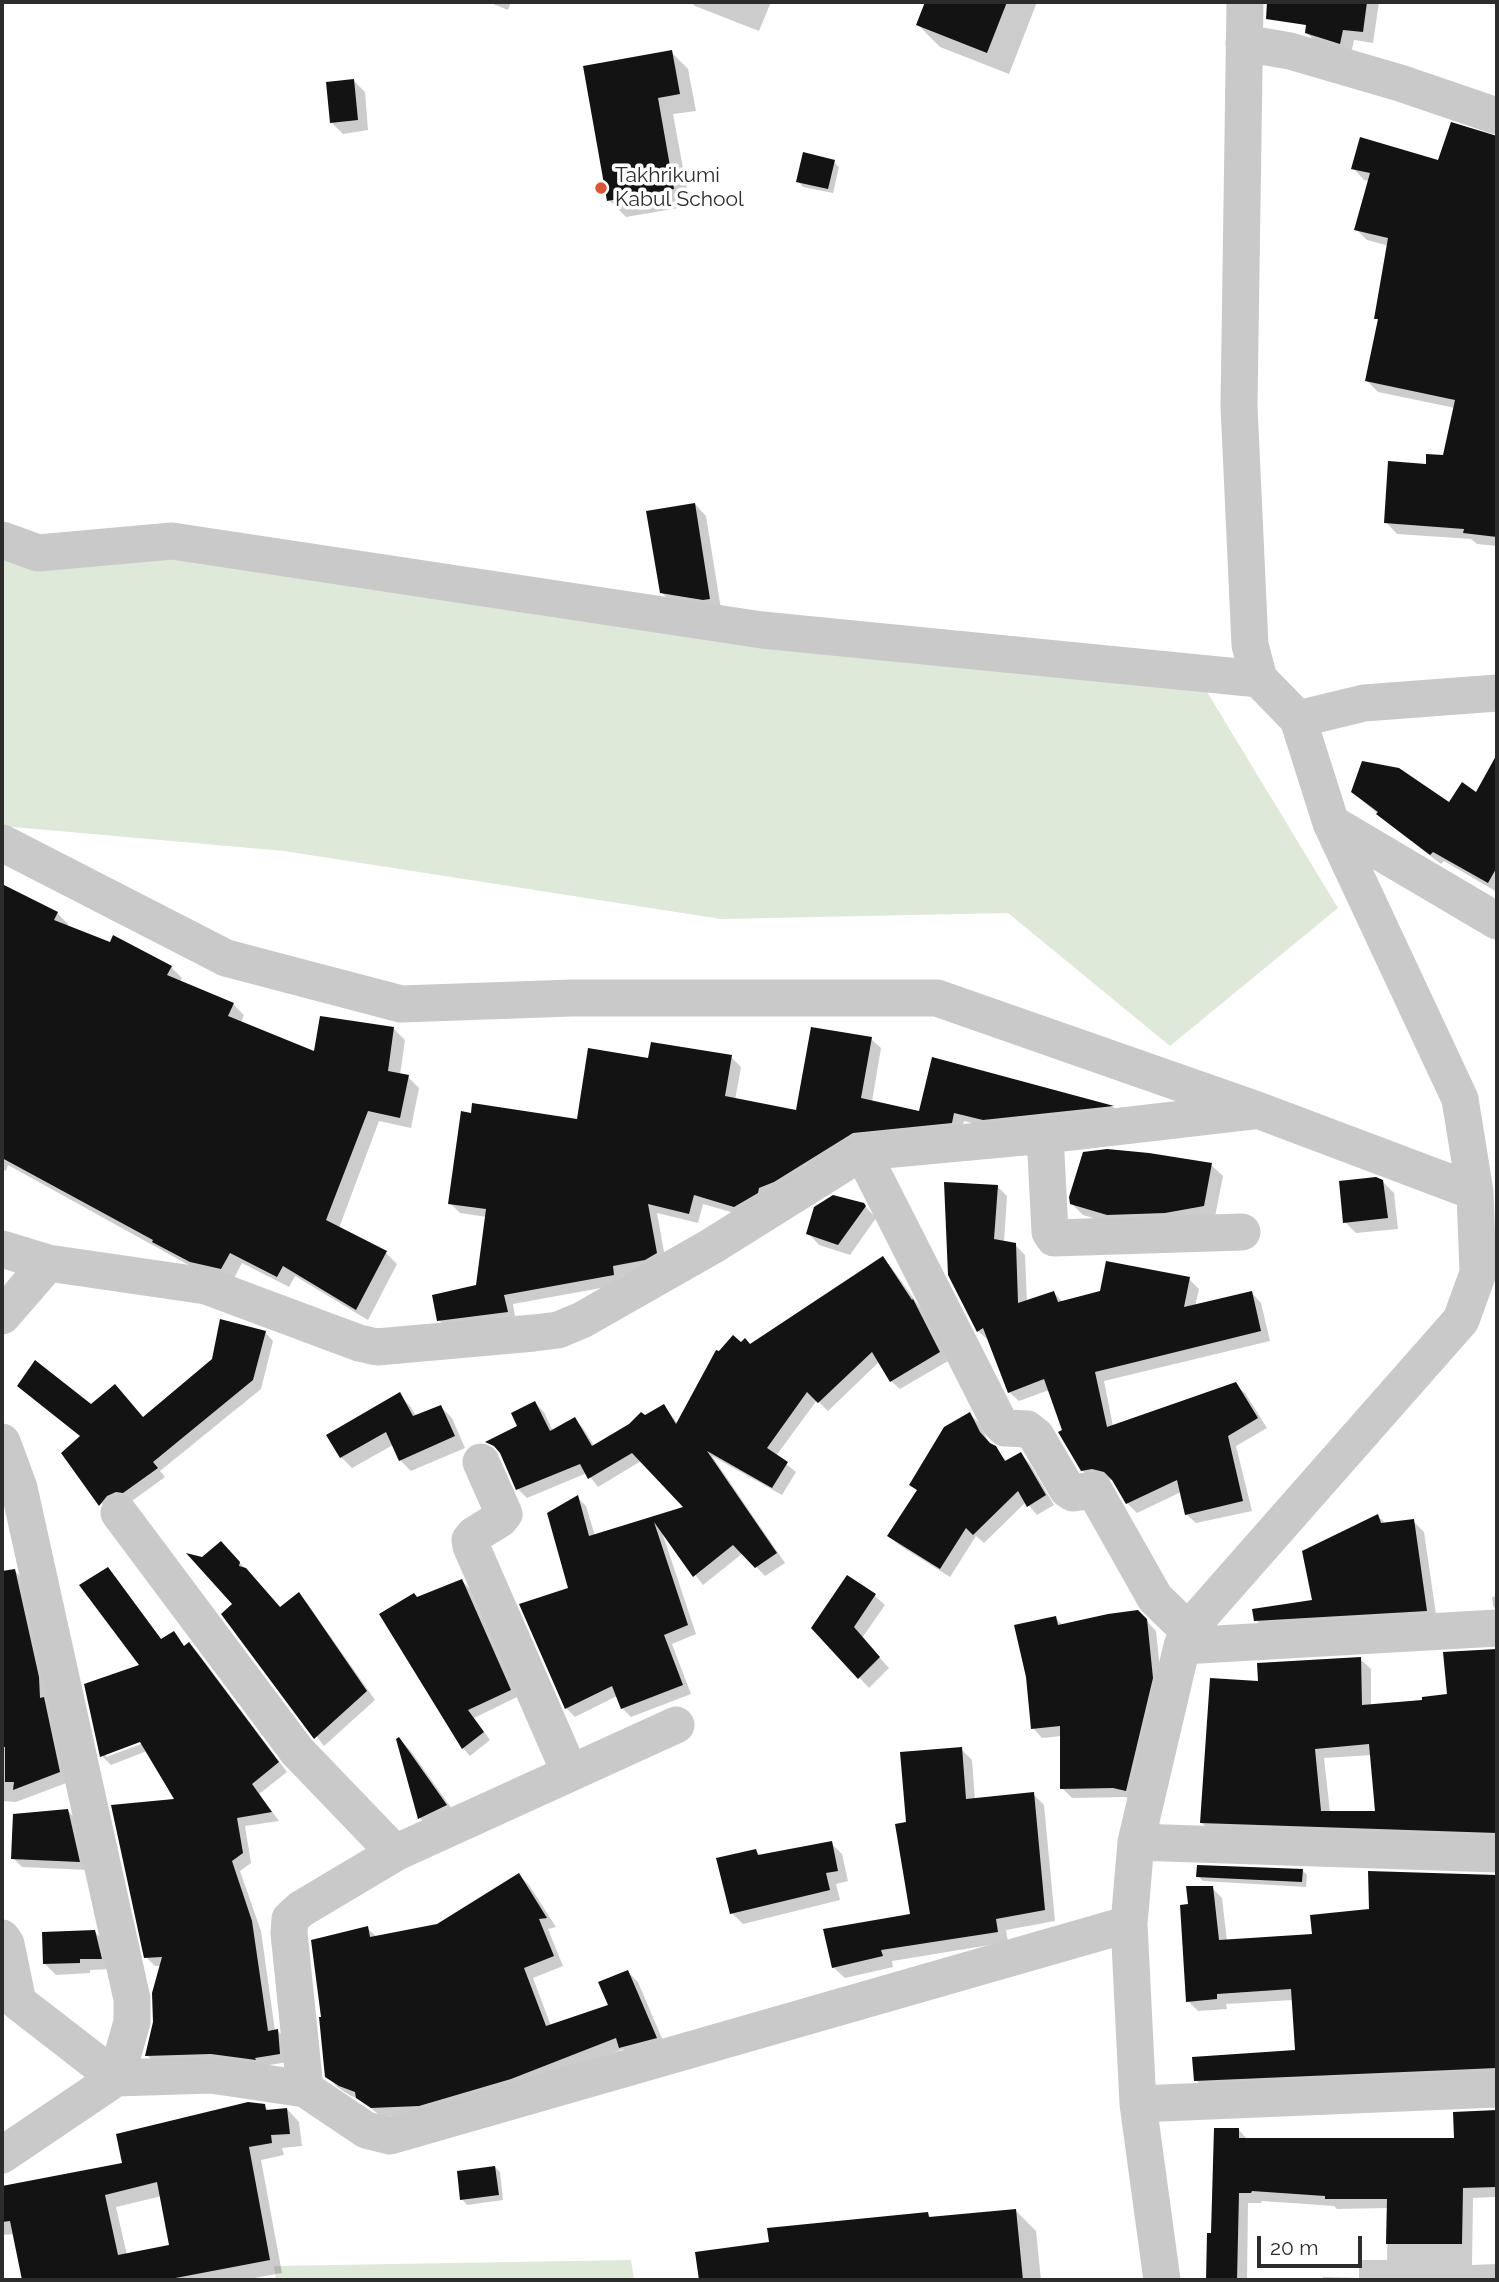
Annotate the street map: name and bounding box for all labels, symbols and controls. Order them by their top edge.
place label: Takhrikumi Kabul School [615,163,744,213]
marker: Takhrikumi Kabul School [593,180,609,196]
scale bar [1261,2222,1366,2266]
text: 20 m [1270,2235,1318,2260]

